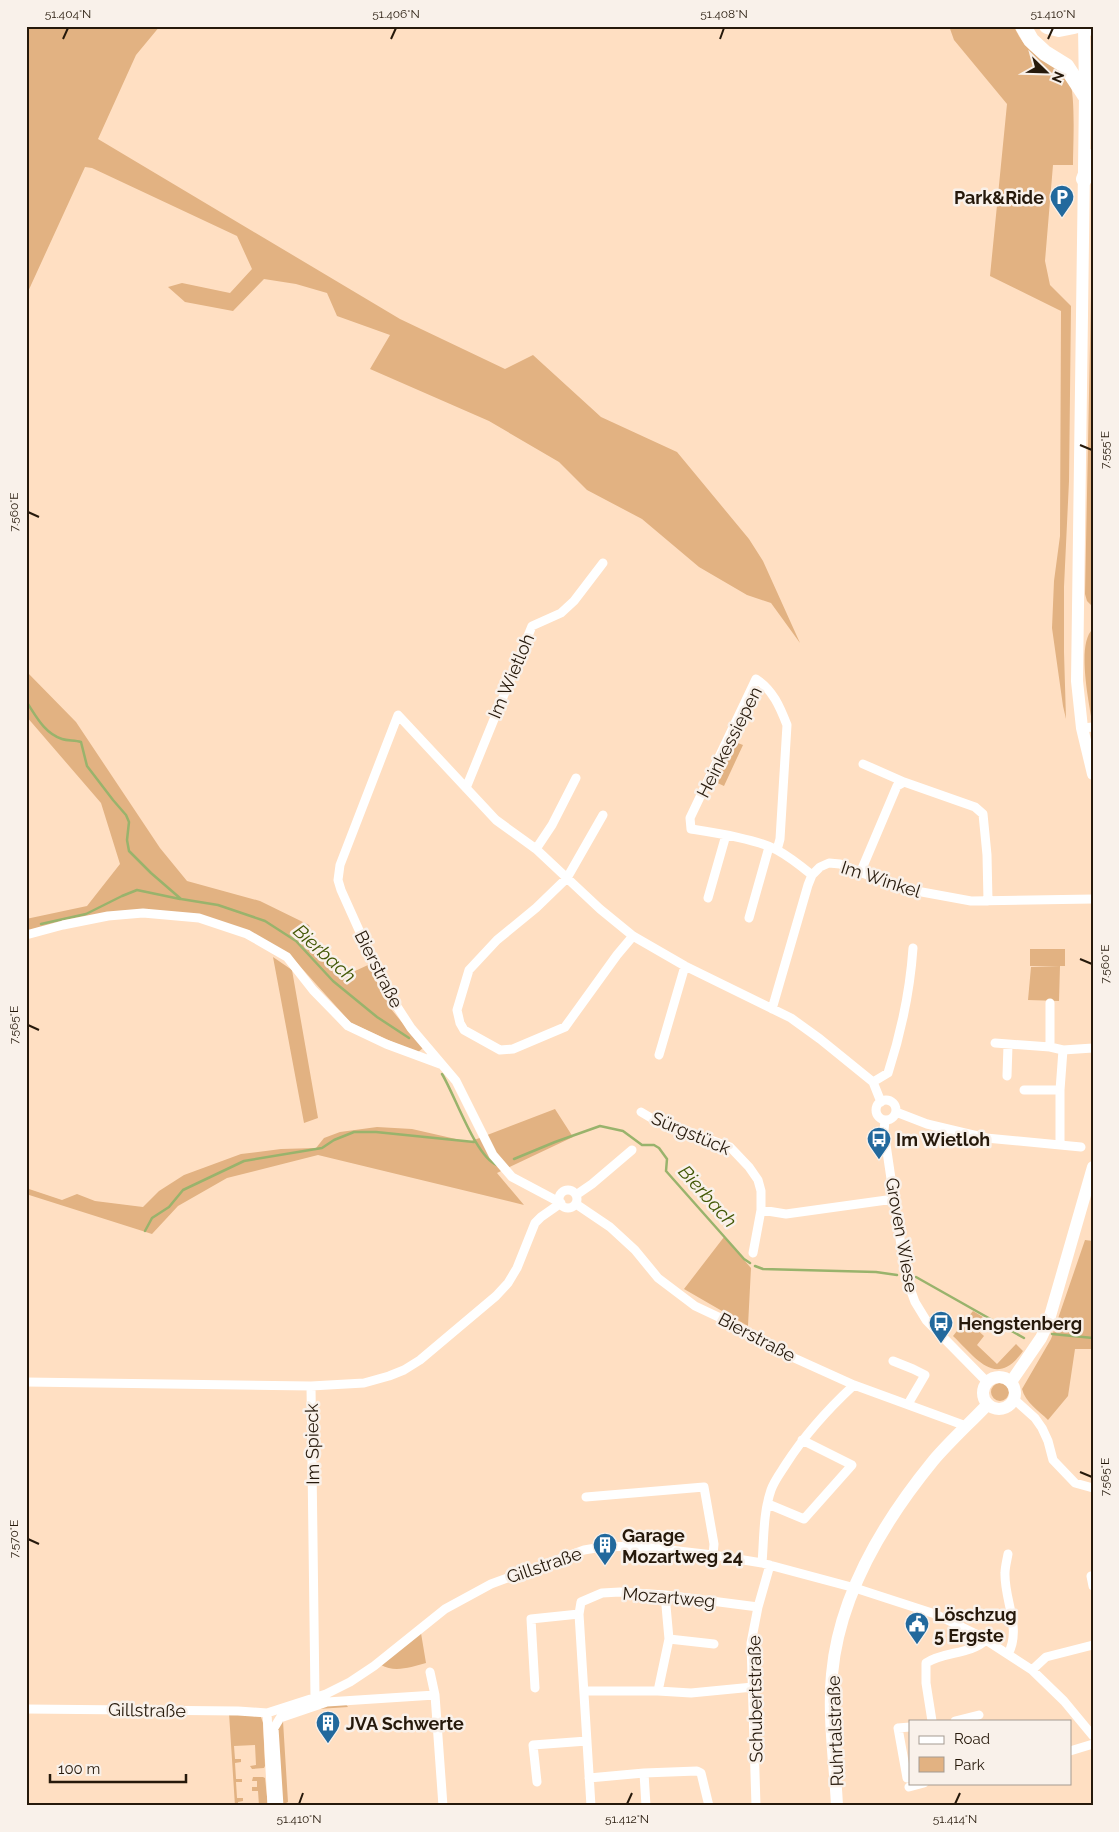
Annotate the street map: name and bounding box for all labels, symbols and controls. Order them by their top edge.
text: 51.404°N [45,7,91,21]
text: 51.406°N [372,7,420,21]
text: 51.408°N [700,7,748,21]
text: 51.410°N [1030,7,1076,21]
north arrow [1022,48,1072,98]
text: N [1049,69,1067,85]
parking icon: Park&Ride [1049,184,1075,218]
place label: Park&Ride [954,187,1044,208]
text: 7.555°E [1098,431,1112,469]
text: 7.560°E [7,492,21,532]
street label: Im Wietloh [484,630,538,722]
street label: Heinkessiepen [692,683,766,801]
street label: Im Winkel [838,856,924,902]
water label: Bierbach [289,919,361,987]
street label: Bierstraße [351,927,408,1012]
text: 7.560°E [1098,944,1112,984]
text: 7.565°E [7,1006,21,1044]
street label: Sürgstück [648,1107,734,1159]
bus stop icon: Im Wietloh [866,1126,892,1160]
place label: Im Wietloh [896,1129,990,1150]
water label: Bierbach [674,1160,742,1232]
street label: Groven Wiese [882,1176,923,1294]
street label: Bierstraße [715,1308,799,1366]
bus stop icon: Hengstenberg [928,1310,954,1344]
place label: Hengstenberg [958,1313,1082,1334]
street label: Im Spieck [301,1403,323,1485]
text: 7.565°E [1098,1458,1112,1496]
text: 7.570°E [7,1520,21,1558]
place label: Garage Mozartweg 24 [622,1525,743,1567]
building icon: Garage Mozartweg 24 [592,1532,618,1566]
street label: Gillstraße [504,1542,585,1588]
street label: Mozartweg [622,1582,716,1612]
place label: Löschzug 5 Ergste [934,1604,1017,1646]
public building icon: Löschzug 5 Ergste [904,1611,930,1645]
street label: Schubertstraße [743,1635,767,1763]
street label: Ruhrtalstraße [823,1675,847,1787]
street label: Gillstraße [108,1699,187,1721]
building icon: JVA Schwerte [315,1710,341,1744]
place label: JVA Schwerte [346,1713,464,1734]
legend [909,1720,1072,1784]
text: Road [954,1730,990,1748]
scale bar [50,1752,186,1784]
text: Park [954,1756,985,1774]
text: 100 m [58,1760,100,1778]
text: 51.410°N [276,1812,322,1826]
text: 51.412°N [605,1812,649,1826]
text: 51.414°N [933,1812,977,1826]

